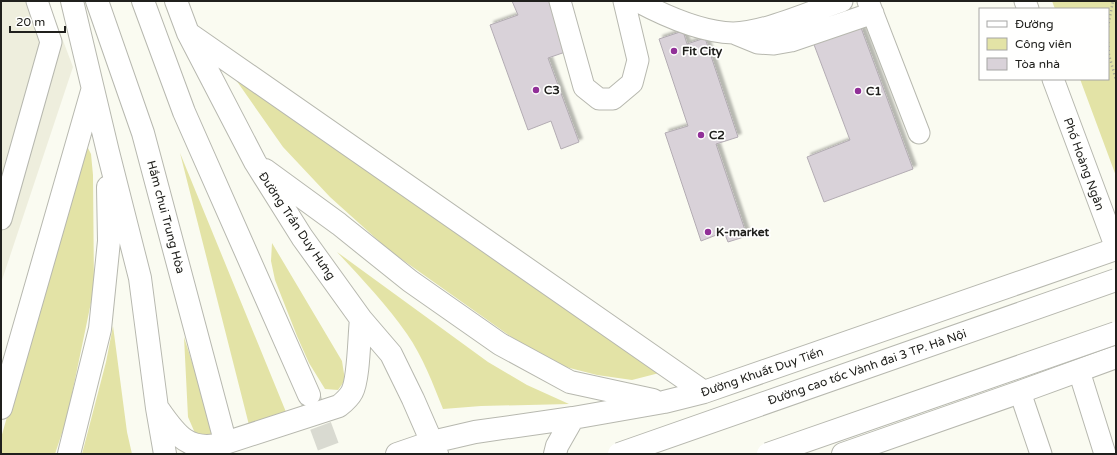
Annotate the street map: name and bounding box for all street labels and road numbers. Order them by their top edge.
street label: Phố Hoàng Ngân [1061,116,1107,212]
street label: Hầm chui Trung Hòa [144,159,188,275]
street label: Đường Trần Duy Hưng [256,169,338,283]
street label: Đường cao tốc Vành đai 3 TP. Hà Nội [766,326,968,408]
street label: Đường Khuất Duy Tiến [699,344,825,400]

